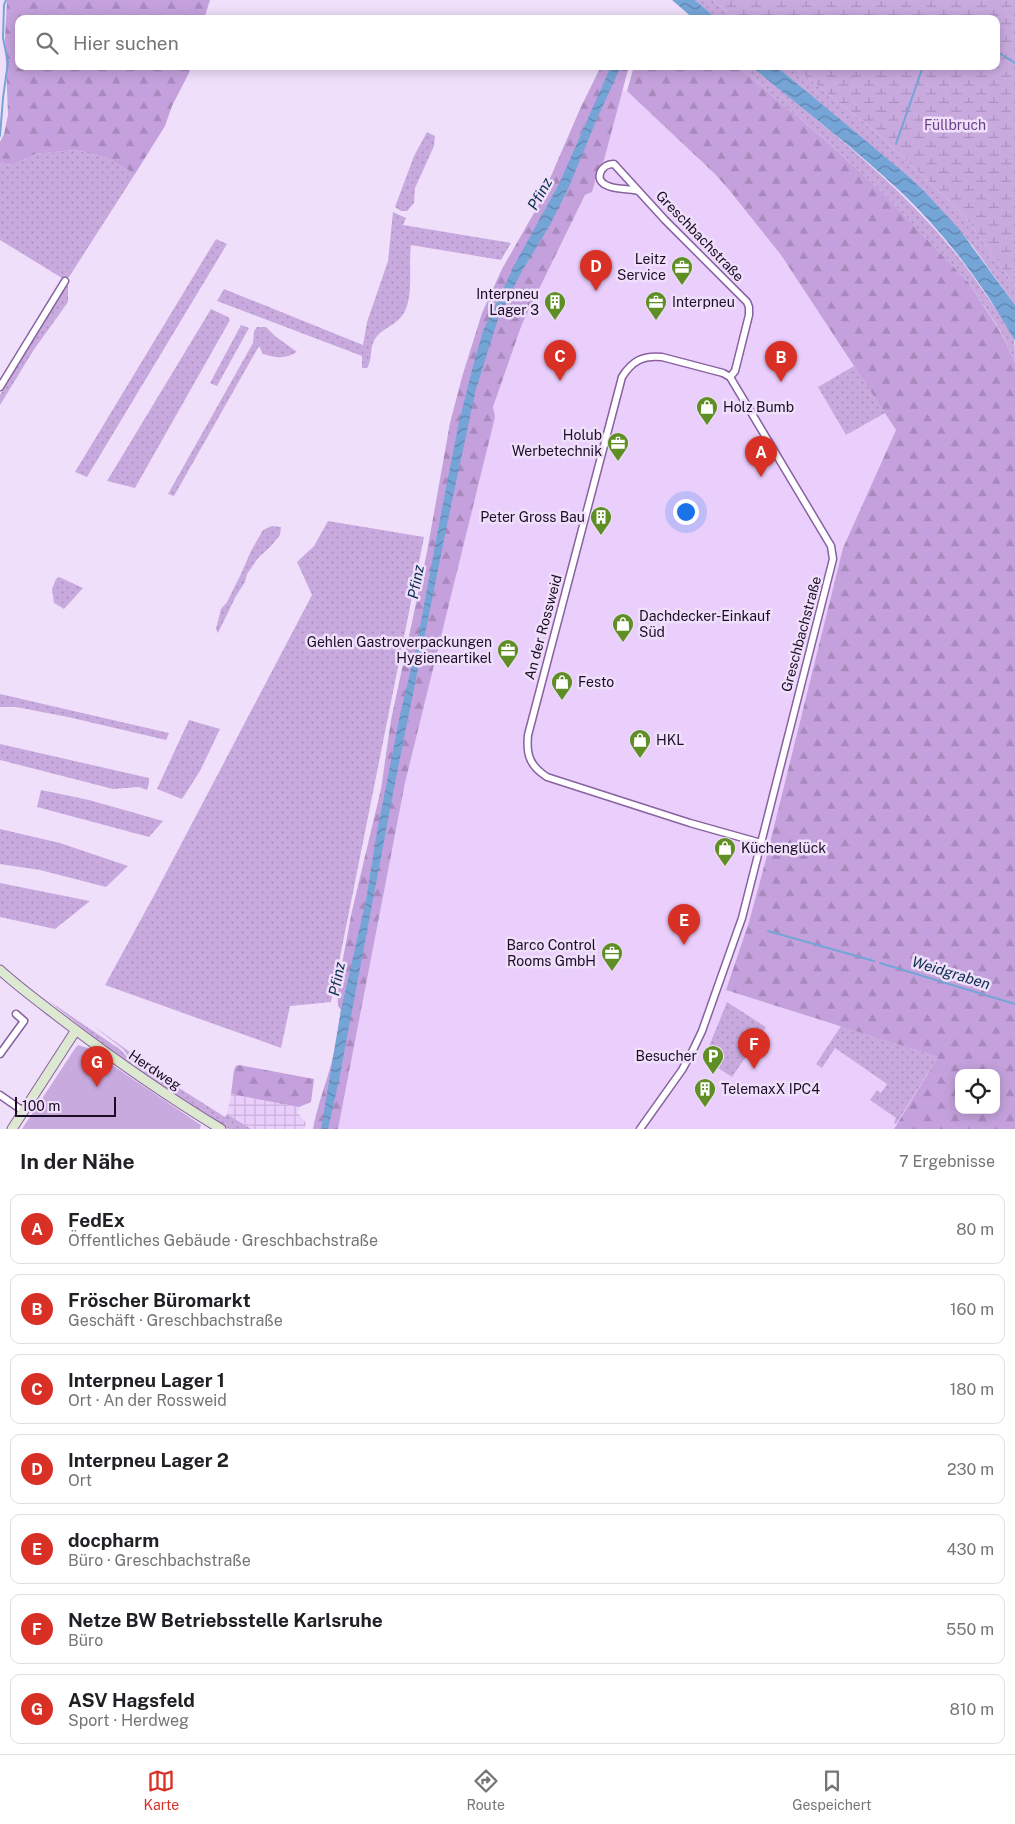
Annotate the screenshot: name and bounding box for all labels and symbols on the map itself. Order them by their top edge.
park label: Füllbruch [924,117,986,133]
water label: Pfinz [524,175,555,213]
street label: Greschbachstraße [653,188,747,284]
pin: D [580,250,612,291]
place label: Leitz Service [617,251,666,283]
office icon: Leitz Service [670,255,694,286]
place label: Interpneu Lager 3 [476,286,539,318]
building icon: Interpneu Lager 3 [543,290,567,321]
office icon: Interpneu [644,290,668,321]
place label: Interpneu [672,294,735,310]
pin: C [544,340,576,381]
pin: B [765,341,797,382]
shop icon: Holz Bumb [695,395,719,426]
place label: Holz Bumb [723,399,794,415]
place label: Holub Werbetechnik [512,427,602,459]
office icon: Holub Werbetechnik [606,431,630,462]
pin: A [745,436,777,477]
your location [673,499,699,525]
building icon: Peter Gross Bau [589,505,613,536]
place label: Peter Gross Bau [480,509,585,525]
water label: Pfinz [404,564,427,600]
street label: An der Rossweid [521,573,565,681]
street label: Greschbachstraße [778,574,824,694]
place label: Dachdecker-Einkauf Süd [639,608,771,640]
shop icon: Dachdecker-Einkauf Süd [611,612,635,643]
place label: Gehlen Gastroverpackungen Hygieneartikel [307,634,492,666]
office icon: Gehlen Gastroverpackungen Hygieneartikel [496,638,520,669]
shop icon: Festo [550,670,574,701]
place label: Festo [578,674,614,690]
shop icon: HKL [628,728,652,759]
place label: HKL [656,732,684,748]
shop icon: Küchenglück [713,836,737,867]
place label: Küchenglück [741,840,826,856]
pin: E [668,904,700,945]
place label: Barco Control Rooms GmbH [506,937,596,969]
office icon: Barco Control Rooms GmbH [600,941,624,972]
water label: Weidgraben [910,953,992,992]
water label: Pfinz [325,961,348,997]
pin: F [738,1028,770,1069]
parking icon: Besucher [701,1044,725,1075]
pin: G [81,1046,113,1087]
street label: Herdweg [126,1047,184,1093]
place label: Besucher [635,1048,697,1064]
building icon: TelemaxX IPC4 [693,1077,717,1108]
place label: TelemaxX IPC4 [721,1081,820,1097]
scale bar [15,1094,116,1117]

